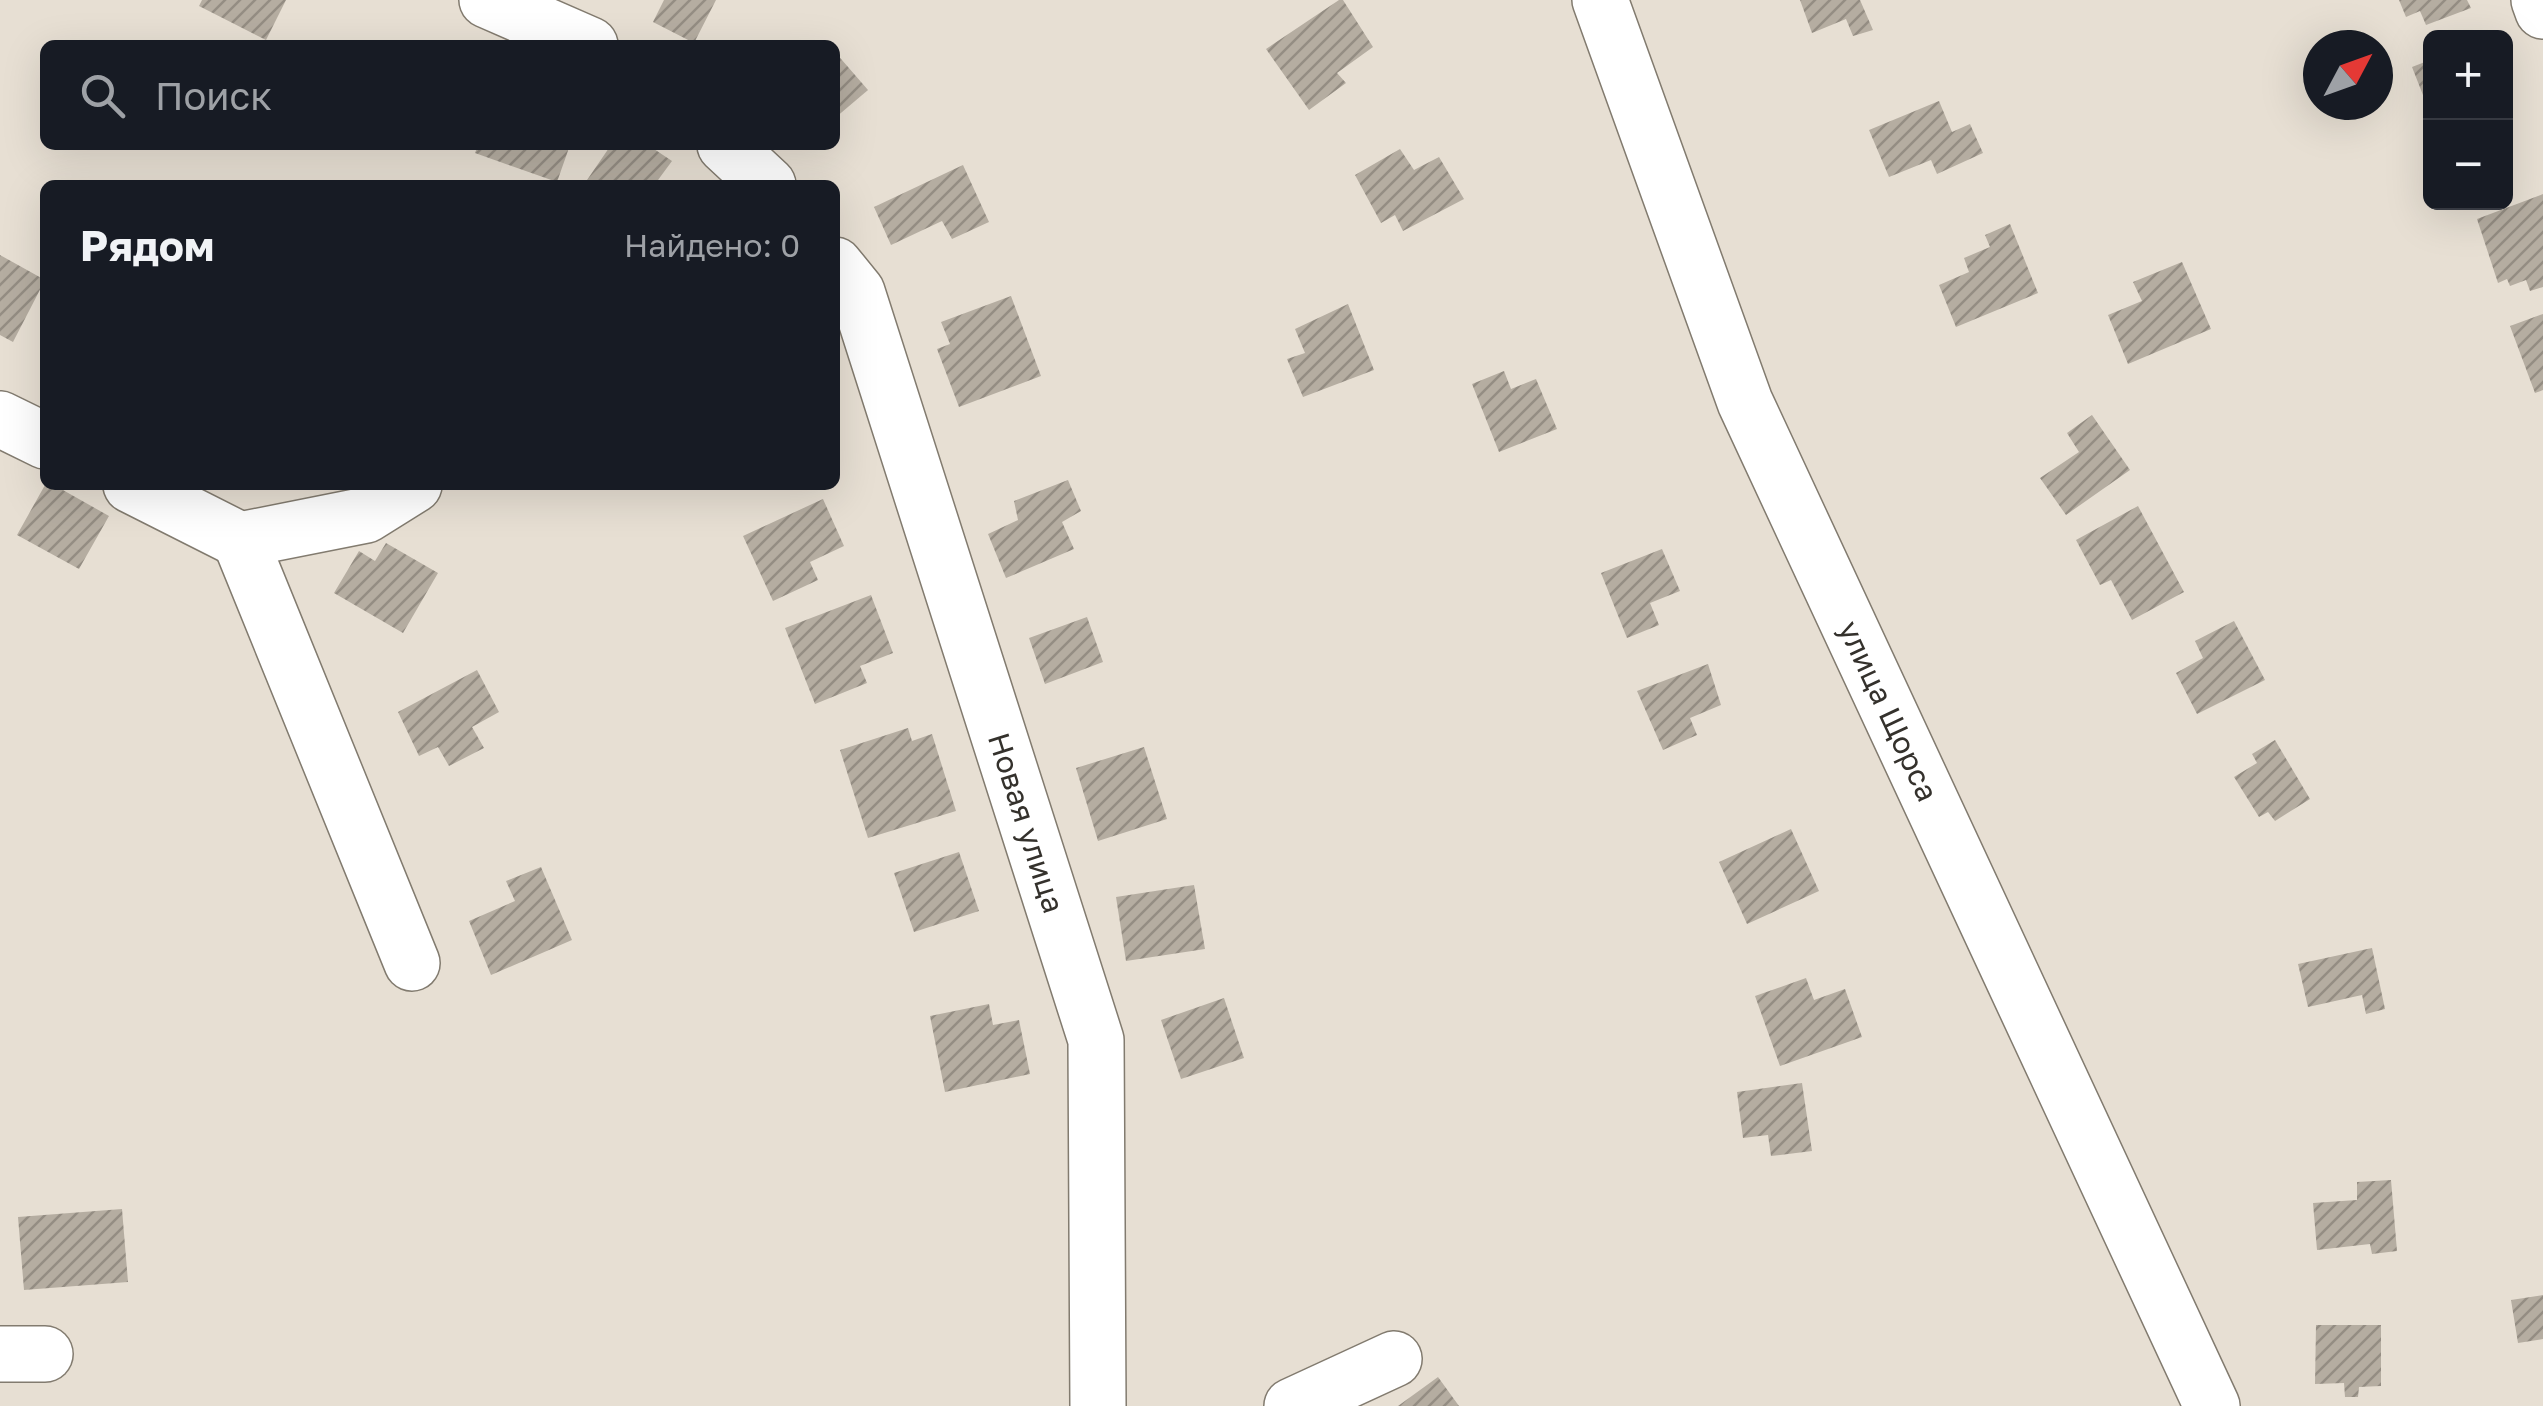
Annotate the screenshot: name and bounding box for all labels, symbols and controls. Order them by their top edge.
north arrow [2303,30,2393,120]
map controls [2423,30,2513,210]
button: + [2423,30,2513,120]
search box [40,40,840,150]
icon: search [75,68,130,123]
text: Поиск [155,73,272,118]
button: − [2423,120,2513,210]
text: Рядом [80,220,214,270]
text: Найдено: 0 [624,226,800,264]
street label: улица Щорса [1831,615,1946,807]
street label: Новая улица [981,728,1072,917]

